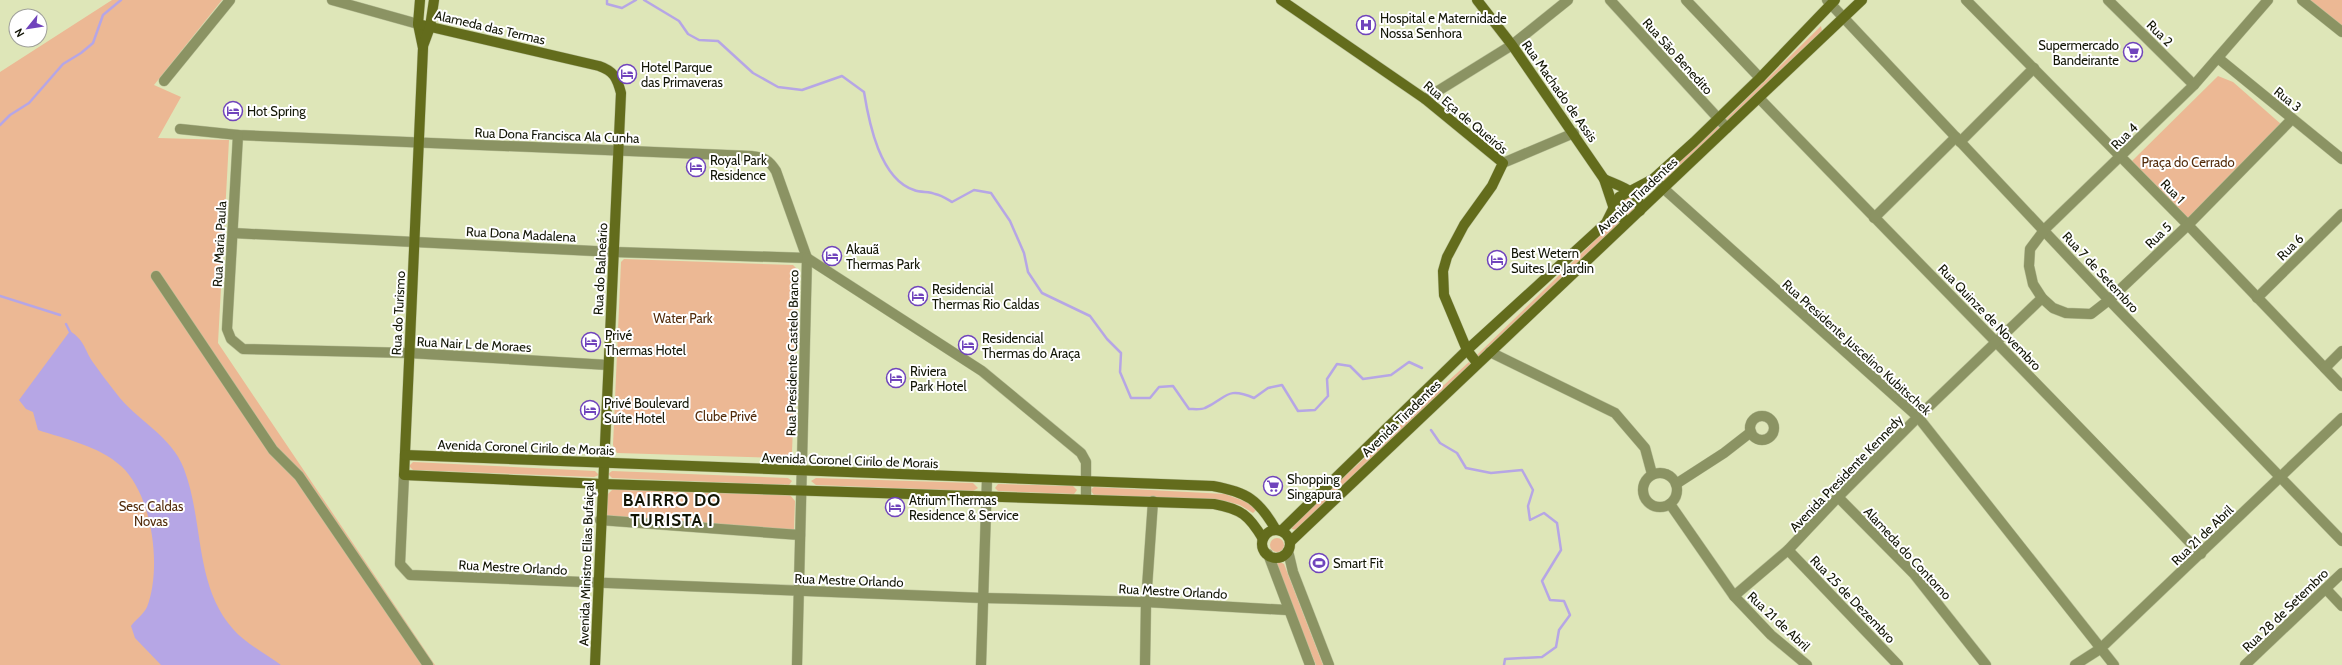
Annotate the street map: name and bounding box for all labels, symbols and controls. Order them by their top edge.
street label: Alameda das Termas [433,6,548,48]
north arrow [8,8,48,48]
place label: Hospital e Maternidade Nossa Senhora [1380,10,1507,41]
hospital icon: Hospital e Maternidade Nossa Senhora [1355,14,1377,36]
street label: Rua São Benedito [1639,14,1717,98]
street label: Rua 2 [2144,17,2177,50]
text: N [11,26,27,40]
street label: Rua Machado de Assis [1519,37,1601,145]
place label: Supermercado Bandeirante [2038,37,2119,68]
supermarket icon: Supermercado Bandeirante [2122,41,2144,63]
place label: Hotel Parque das Primaveras [641,59,724,90]
hotel icon: Hotel Parque das Primaveras [616,63,638,85]
street label: Rua Eça de Queirós [1421,77,1512,157]
street label: Rua 3 [2271,83,2305,115]
hotel icon: Hot Spring [222,100,244,122]
place label: Hot Spring [247,103,306,119]
street label: Rua 4 [2107,119,2141,153]
street label: Rua Dona Francisca Ala Cunha [474,124,640,146]
place label: Royal Park Residence [710,152,767,183]
street label: Avenida Tiradentes [1593,153,1681,236]
park label: Praça do Cerrado [2141,154,2235,170]
hotel icon: Royal Park Residence [685,156,707,178]
street label: Rua 1 [2158,175,2188,207]
street label: Rua Maria Paula [209,200,229,287]
street label: Rua 5 [2141,219,2175,251]
street label: Rua Dona Madalena [466,223,577,245]
street label: Rua do Balneário [590,223,610,315]
street label: Rua 7 de Setembro [2059,228,2143,316]
street label: Rua 6 [2273,230,2307,264]
place label: Akauã Thermas Park [846,241,920,272]
hotel icon: Akauã Thermas Park [821,245,843,267]
place label: Best Wetern Suites Le Jardin [1511,245,1594,276]
hotel icon: Best Wetern Suites Le Jardin [1486,249,1508,271]
street label: Rua Quinze de Novembro [1935,261,2045,373]
street label: Rua do Turismo [388,270,408,356]
street label: Rua Presidente Castelo Branco [783,270,801,436]
street label: Rua Presidente Juscelino Kubitschek [1779,276,1935,418]
place label: Residencial Thermas Rio Caldas [932,281,1040,312]
hotel icon: Residencial Thermas Rio Caldas [907,285,929,307]
park label: Water Park [653,310,713,326]
place label: Privé Thermas Hotel [605,327,686,358]
place label: Residencial Thermas do Araça [982,330,1081,361]
hotel icon: Privé Thermas Hotel [580,331,602,353]
street label: Rua Nair L de Moraes [416,333,532,355]
hotel icon: Residencial Thermas do Araça [957,334,979,356]
place label: Riviera Park Hotel [910,363,966,394]
hotel icon: Riviera Park Hotel [885,367,907,389]
street label: Avenida Tiradentes [1358,376,1444,460]
place label: Privé Boulevard Suíte Hotel [604,395,689,426]
hotel icon: Privé Boulevard Suíte Hotel [579,399,601,421]
park label: Clube Privé [695,408,757,424]
street label: Avenida Presidente Kennedy [1786,411,1906,535]
street label: Avenida Coronel Cirilo de Morais [437,436,615,458]
street label: Avenida Coronel Cirilo de Morais [761,449,939,471]
place label: Shopping Singapura [1287,471,1342,502]
supermarket icon: Shopping Singapura [1262,475,1284,497]
street label: Avenida Ministro Elias Bufaiçal [575,482,597,646]
district label: BAIRRO DO TURISTA I [623,490,721,530]
place label: Atrium Thermas Residence & Service [909,492,1019,523]
hotel icon: Atrium Thermas Residence & Service [884,496,906,518]
park label: Sesc Caldas Novas [119,498,184,529]
street label: Rua 21 de Abril [2168,502,2236,568]
street label: Alameda do Contorno [1861,503,1955,603]
sports icon: Smart Fit [1308,552,1330,574]
street label: Rua 25 de Dezembro [1807,552,1899,646]
place label: Smart Fit [1333,555,1384,571]
street label: Rua Mestre Orlando [458,556,568,578]
street label: Rua 28 de Setembro [2239,565,2331,655]
street label: Rua Mestre Orlando [794,570,904,590]
street label: Rua Mestre Orlando [1118,580,1228,602]
street label: Rua 21 de Abril [1744,588,1814,654]

